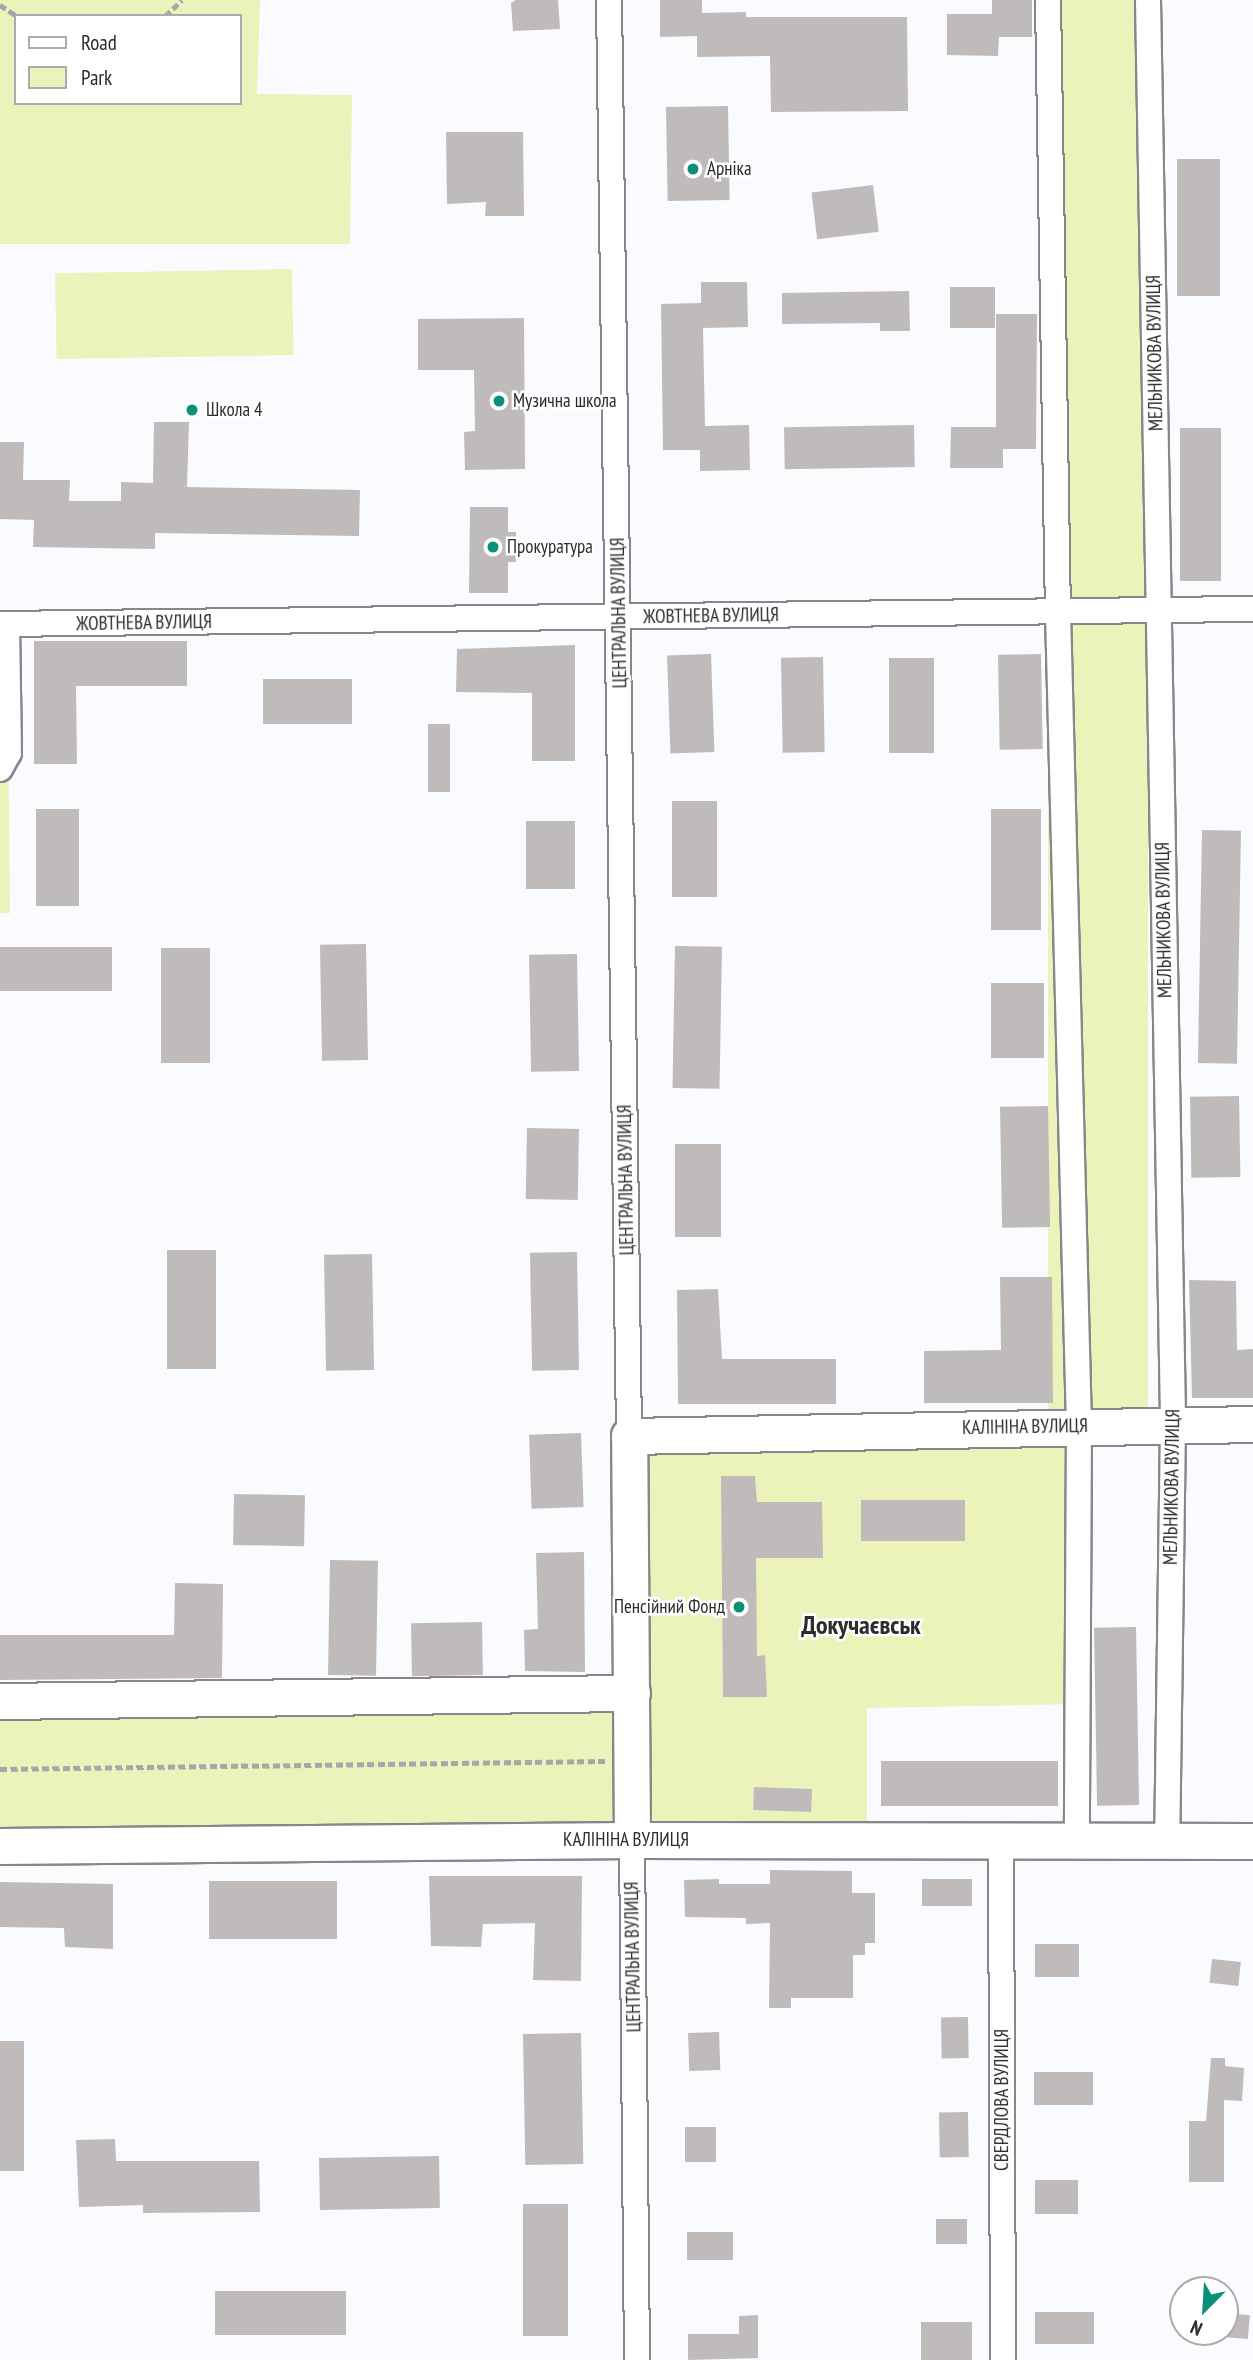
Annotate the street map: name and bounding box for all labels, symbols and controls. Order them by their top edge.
legend [14,14,242,105]
text: Road [81,29,117,56]
text: Park [81,64,112,91]
place label: Арніка [707,158,752,180]
marker: Арніка [685,161,701,177]
street label: МЕЛЬНИКОВА ВУЛИЦЯ [1142,274,1168,432]
place label: Музична школа [513,390,617,412]
marker: Музична школа [491,393,507,409]
place label: Школа 4 [206,399,263,421]
marker: Школа 4 [184,402,200,418]
place label: Прокуратура [507,536,593,558]
street label: ЦЕНТРАЛЬНА ВУЛИЦЯ [606,537,632,689]
marker: Прокуратура [485,539,501,555]
street label: ЖОВТНЕВА ВУЛИЦЯ [643,603,779,629]
street label: ЖОВТНЕВА ВУЛИЦЯ [76,610,212,636]
street label: МЕЛЬНИКОВА ВУЛИЦЯ [1151,841,1177,999]
street label: ЦЕНТРАЛЬНА ВУЛИЦЯ [613,1104,639,1256]
street label: МЕЛЬНИКОВА ВУЛИЦЯ [1159,1408,1185,1566]
street label: КАЛІНІНА ВУЛИЦЯ [962,1414,1088,1440]
place label: Пенсійний Фонд [614,1596,725,1618]
marker: Пенсійний Фонд [731,1599,747,1615]
district label: Докучаєвськ [801,1609,921,1641]
street label: КАЛІНІНА ВУЛИЦЯ [563,1829,689,1851]
street label: ЦЕНТРАЛЬНА ВУЛИЦЯ [620,1881,646,2033]
street label: СВЕРДЛОВА ВУЛИЦЯ [991,2029,1013,2171]
north arrow [1169,2276,1239,2346]
text: N [1187,2315,1206,2341]

